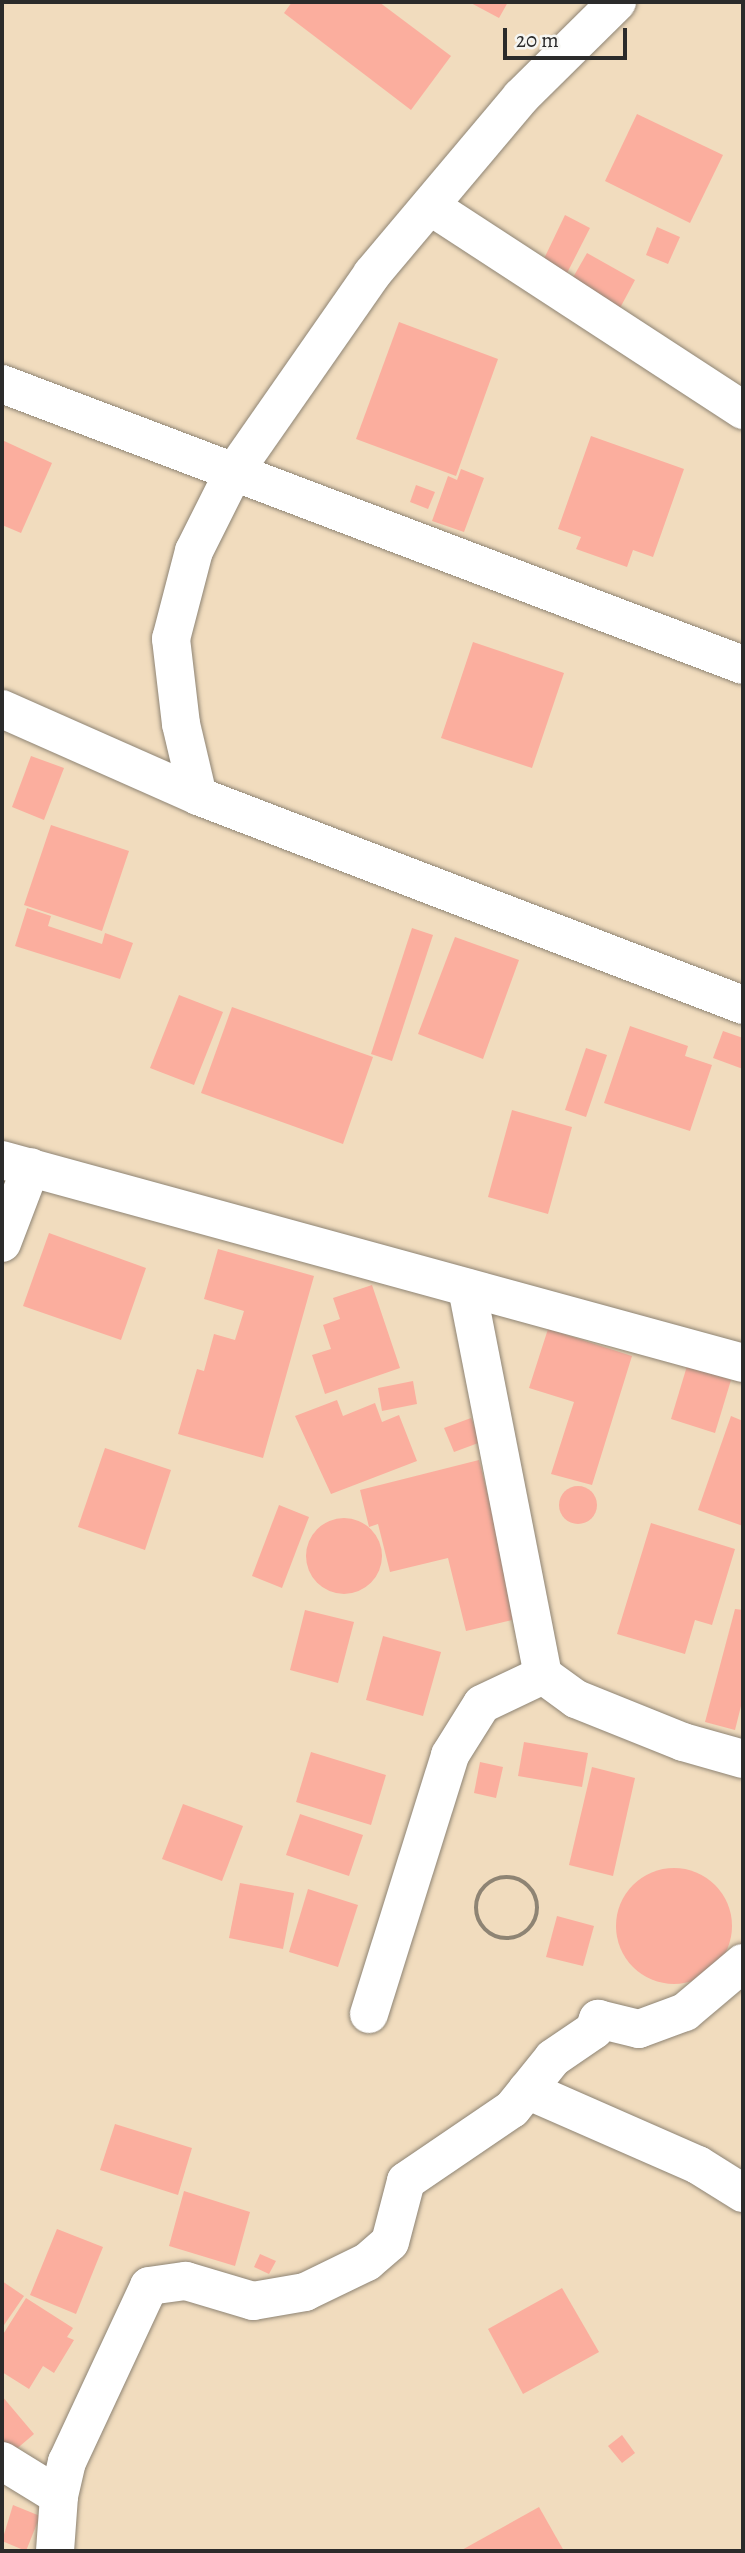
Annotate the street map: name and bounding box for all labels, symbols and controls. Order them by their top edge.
scale bar [507,14,631,58]
text: 20 m [516,26,559,54]

